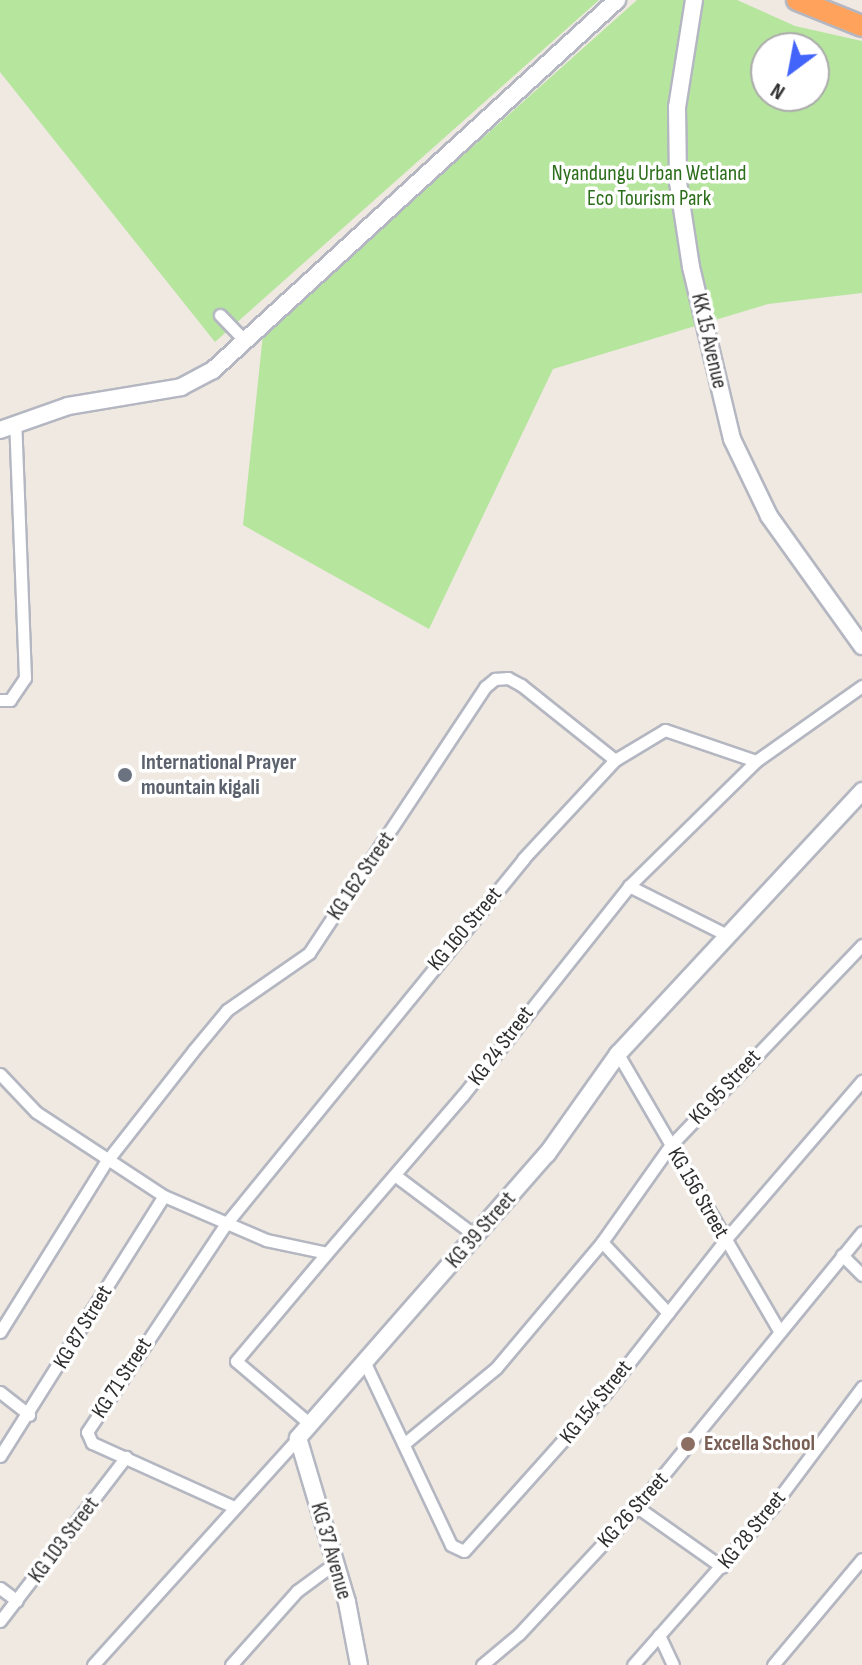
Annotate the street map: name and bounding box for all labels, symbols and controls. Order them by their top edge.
north arrow [750,32,830,112]
text: N [766,77,790,106]
park label: Nyandungu Urban Wetland Eco Tourism Park [552,160,746,212]
street label: KK 15 Avenue [685,291,733,391]
place label: International Prayer mountain kigali [141,749,296,800]
marker: International Prayer mountain kigali [116,766,134,784]
street label: KG 162 Street [322,827,400,925]
street label: KG 160 Street [422,882,508,976]
street label: KG 24 Street [463,1001,539,1091]
street label: KG 95 Street [684,1044,766,1130]
street label: KG 156 Street [662,1143,734,1243]
street label: KG 39 Street [441,1186,521,1274]
street label: KG 87 Street [48,1281,118,1373]
street label: KG 71 Street [86,1333,158,1423]
street label: KG 154 Street [554,1355,638,1449]
place label: Excella School [704,1431,815,1457]
marker: Excella School [679,1435,697,1453]
street label: KG 26 Street [592,1467,674,1553]
street label: KG 28 Street [713,1486,791,1574]
street label: KG 103 Street [23,1492,105,1588]
street label: KG 37 Avenue [305,1500,357,1602]

